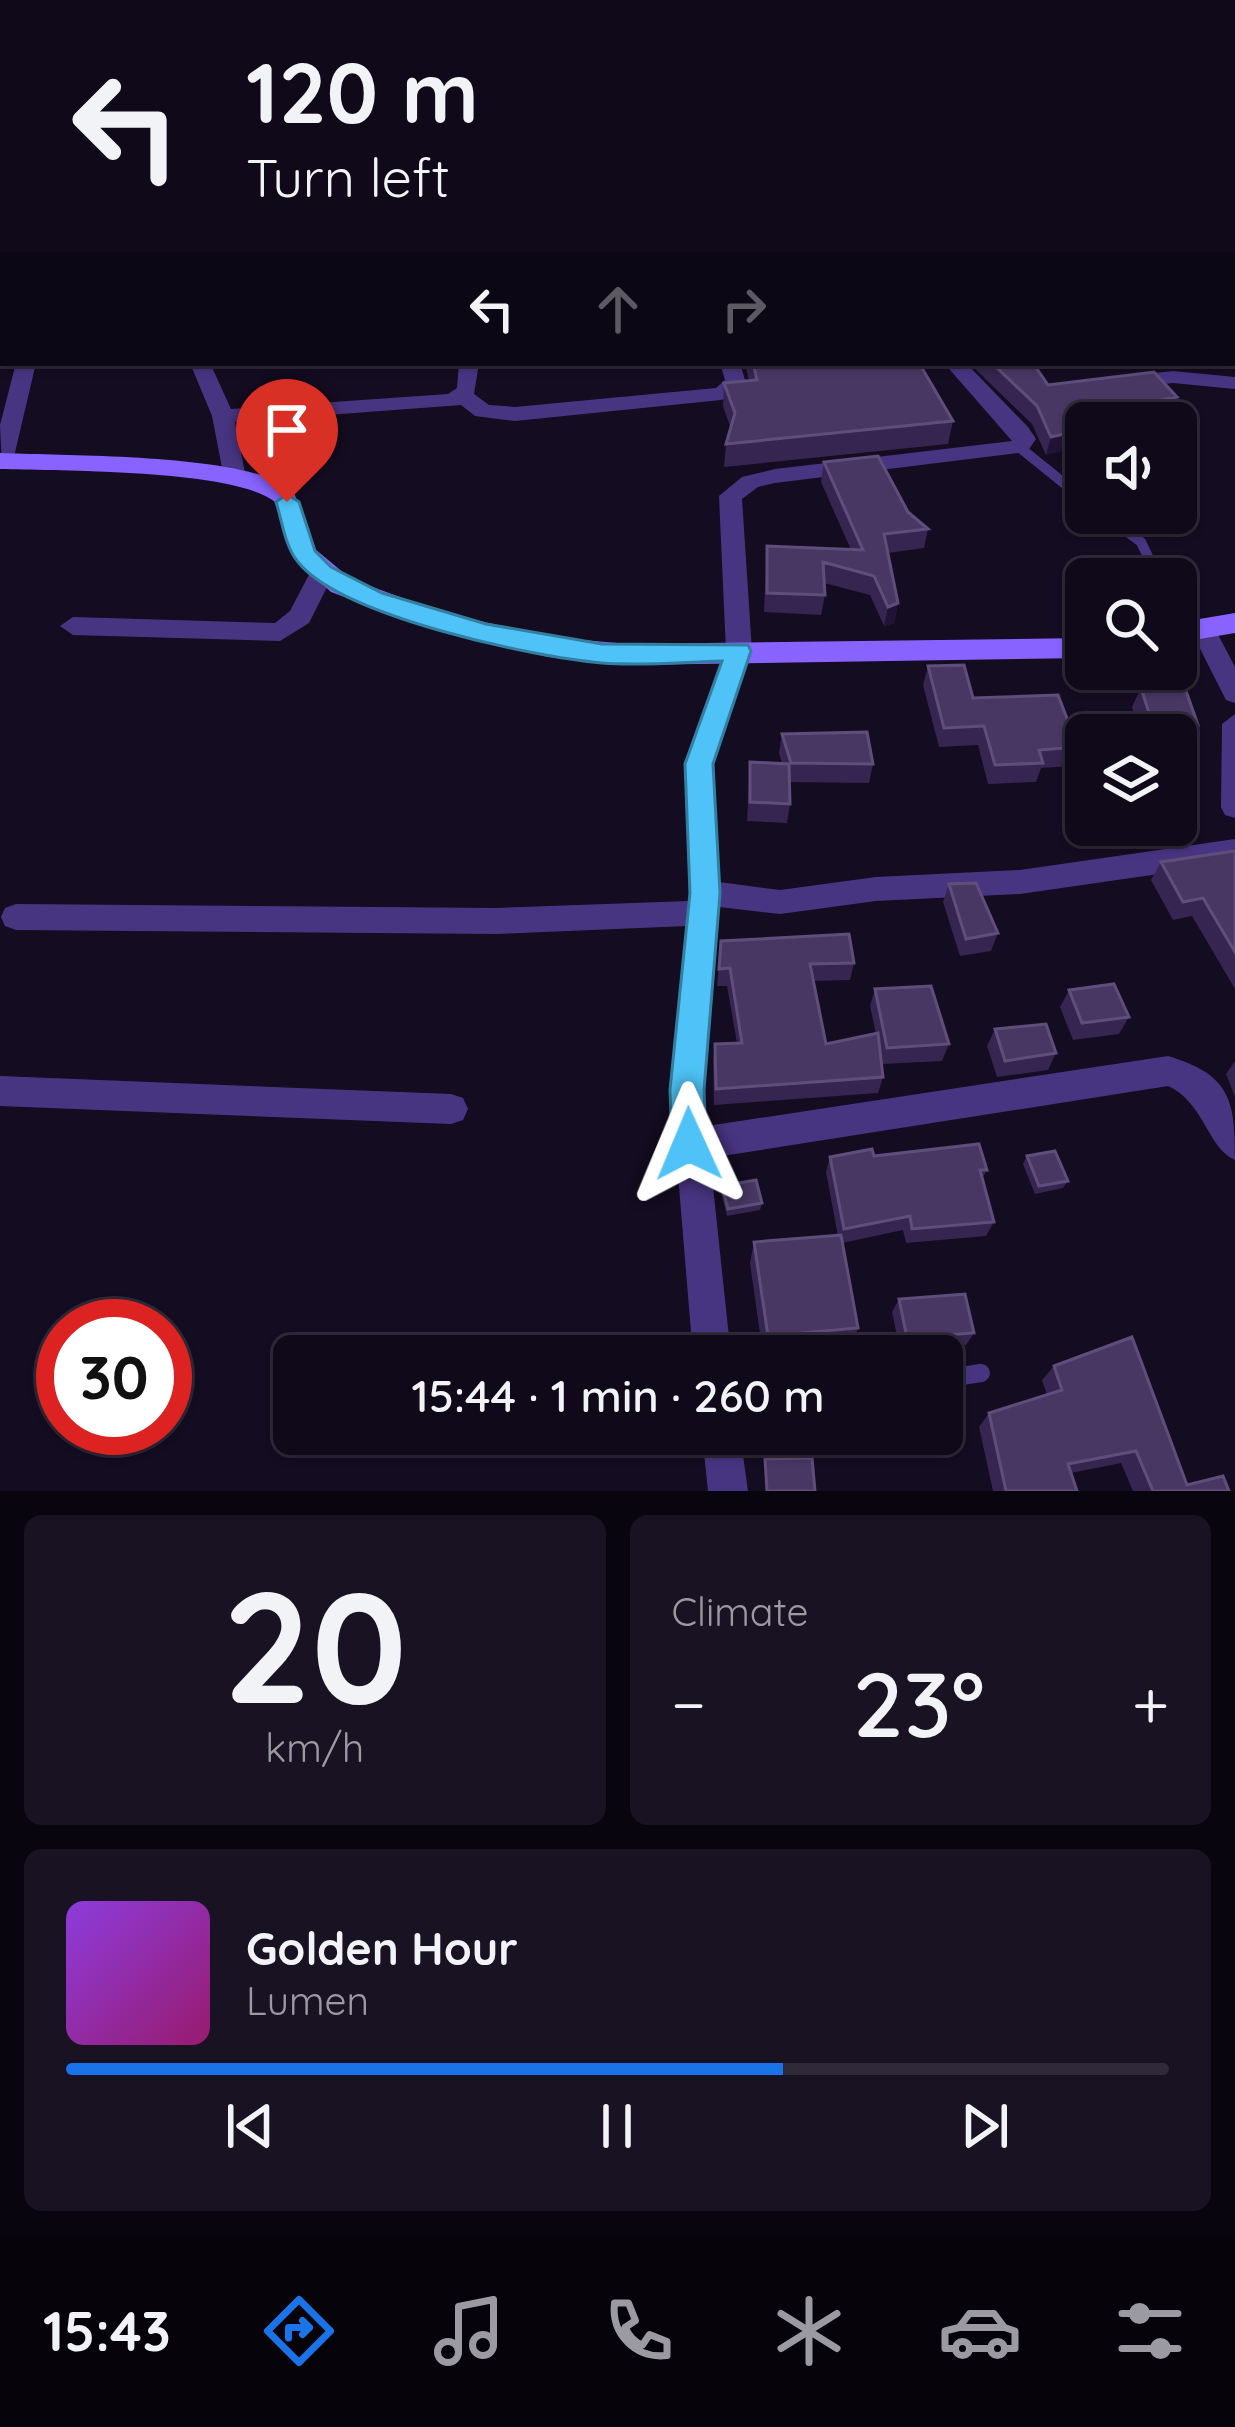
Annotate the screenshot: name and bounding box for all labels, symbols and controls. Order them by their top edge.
text: 120 m [246,39,479,144]
icon: left [48,48,204,204]
text: Turn left [246,143,450,211]
icon: left [459,276,525,342]
icon: ahead [585,276,651,342]
icon: right [711,276,777,342]
pin [236,379,338,502]
icon: arrive [254,397,320,463]
map controls [1065,402,1197,846]
button: sound [1065,402,1197,534]
button: search [1065,558,1197,690]
button: layers [1065,714,1197,846]
position arrow [626,1081,752,1207]
speed limit sign: 30 [36,1299,192,1455]
text: 15:44 · 1 min · 260 m [411,1367,825,1423]
text: 20 [222,1547,407,1742]
text: Climate [672,1587,809,1636]
text: 23° [853,1647,985,1760]
text: − [672,1662,706,1745]
text: + [1132,1662,1169,1745]
text: km/h [265,1723,364,1772]
text: Golden Hour [246,1920,518,1976]
text: Lumen [246,1976,369,2025]
icon: previous [217,2093,283,2159]
icon: pause [584,2093,650,2159]
icon: next [952,2093,1018,2159]
icon: directions [257,2289,341,2373]
icon: music [427,2289,511,2373]
icon: phone [597,2289,681,2373]
icon: climate [767,2289,851,2373]
icon: car [938,2289,1022,2373]
icon: filters [1108,2289,1192,2373]
text: 15:43 [43,2297,171,2365]

